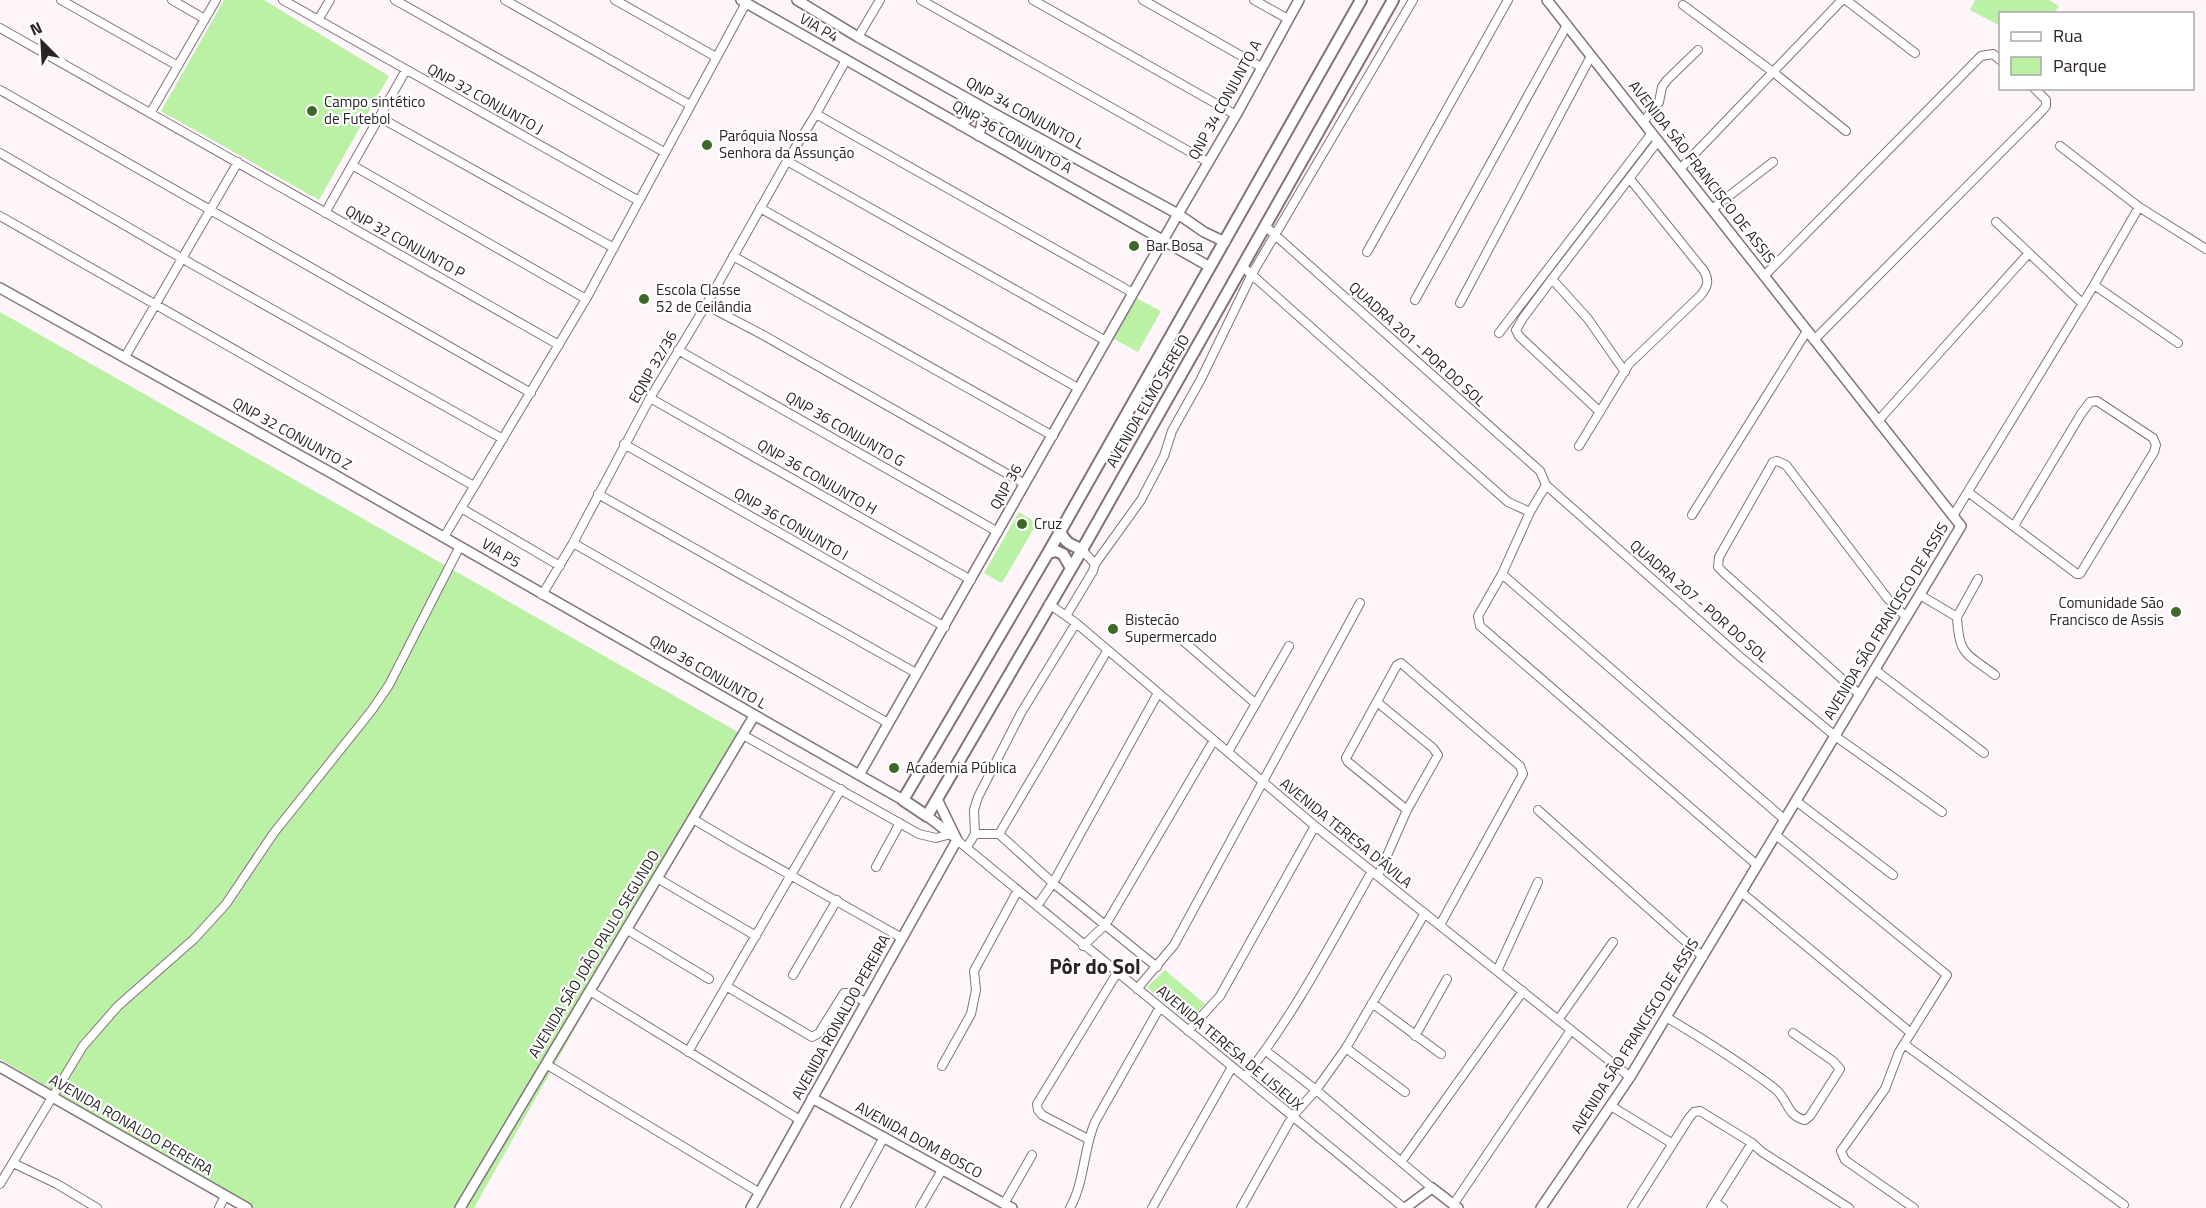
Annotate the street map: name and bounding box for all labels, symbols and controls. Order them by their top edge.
street label: VIA P4 [795,7,843,48]
north arrow [12,12,72,72]
legend [1999,12,2194,90]
text: N [26,15,46,42]
text: Rua [2053,22,2083,49]
street label: QNP 34 CONJUNTO A [1182,35,1267,164]
text: Parque [2053,52,2107,79]
street label: QNP 32 CONJUNTO J [423,57,547,140]
street label: QNP 34 CONJUNTO L [962,70,1089,155]
street label: AVENIDA SÃO FRANCISCO DE ASSIS [1624,75,1781,268]
place label: Campo sintético de Futebol [324,90,425,130]
street label: QNP 36 CONJUNTO A [948,94,1077,179]
marker: Campo sintético de Futebol [305,104,319,118]
place label: Paróquia Nossa Senhora da Assunção [719,124,854,164]
marker: Paróquia Nossa Senhora da Assunção [700,138,714,152]
street label: QNP 32 CONJUNTO P [341,199,470,284]
place label: Bar Bosa [1146,234,1203,257]
marker: Bar Bosa [1127,239,1141,253]
street label: QUADRA 201 - POR DO SOL [1344,276,1491,411]
place label: Escola Classe 52 de Ceilândia [656,278,752,318]
marker: Escola Classe 52 de Ceilândia [637,292,651,306]
street label: EQNP 32/36 [623,326,683,407]
street label: AVENIDA ELMO SEREJO [1100,330,1195,472]
street label: QNP 36 CONJUNTO G [781,385,909,472]
street label: QNP 32 CONJUNTO Z [228,391,356,476]
street label: QNP 36 CONJUNTO H [753,433,882,520]
street label: QNP 36 [984,460,1028,514]
street label: QNP 36 CONJUNTO I [730,481,853,566]
place label: Cruz [1034,512,1062,535]
marker: Cruz [1015,517,1029,531]
street label: AVENIDA SÃO FRANCISCO DE ASSIS [1817,518,1954,724]
street label: VIA P5 [477,532,525,573]
street label: QUADRA 207 - POR DO SOL [1625,534,1774,667]
place label: Comunidade São Francisco de Assis [2049,591,2164,631]
marker: Comunidade São Francisco de Assis [2169,605,2183,619]
place label: Bistecão Supermercado [1125,608,1217,648]
marker: Bistecão Supermercado [1106,622,1120,636]
street label: QNP 36 CONJUNTO L [645,629,771,715]
place label: Academia Pública [906,756,1017,779]
marker: Academia Pública [887,761,901,775]
street label: AVENIDA TERESA D'ÁVILA [1275,772,1417,893]
street label: AVENIDA SÃO JOÃO PAULO SEGUNDO [522,845,665,1062]
street label: AVENIDA RONALDO PEREIRA [785,930,896,1104]
street label: AVENIDA SÃO FRANCISCO DE ASSIS [1565,934,1704,1138]
district label: Pôr do Sol [1049,950,1141,982]
street label: AVENIDA TERESA DE LISIEUX [1152,979,1309,1116]
street label: AVENIDA RONALDO PEREIRA [45,1068,218,1181]
street label: AVENIDA DOM BOSCO [852,1095,987,1184]

